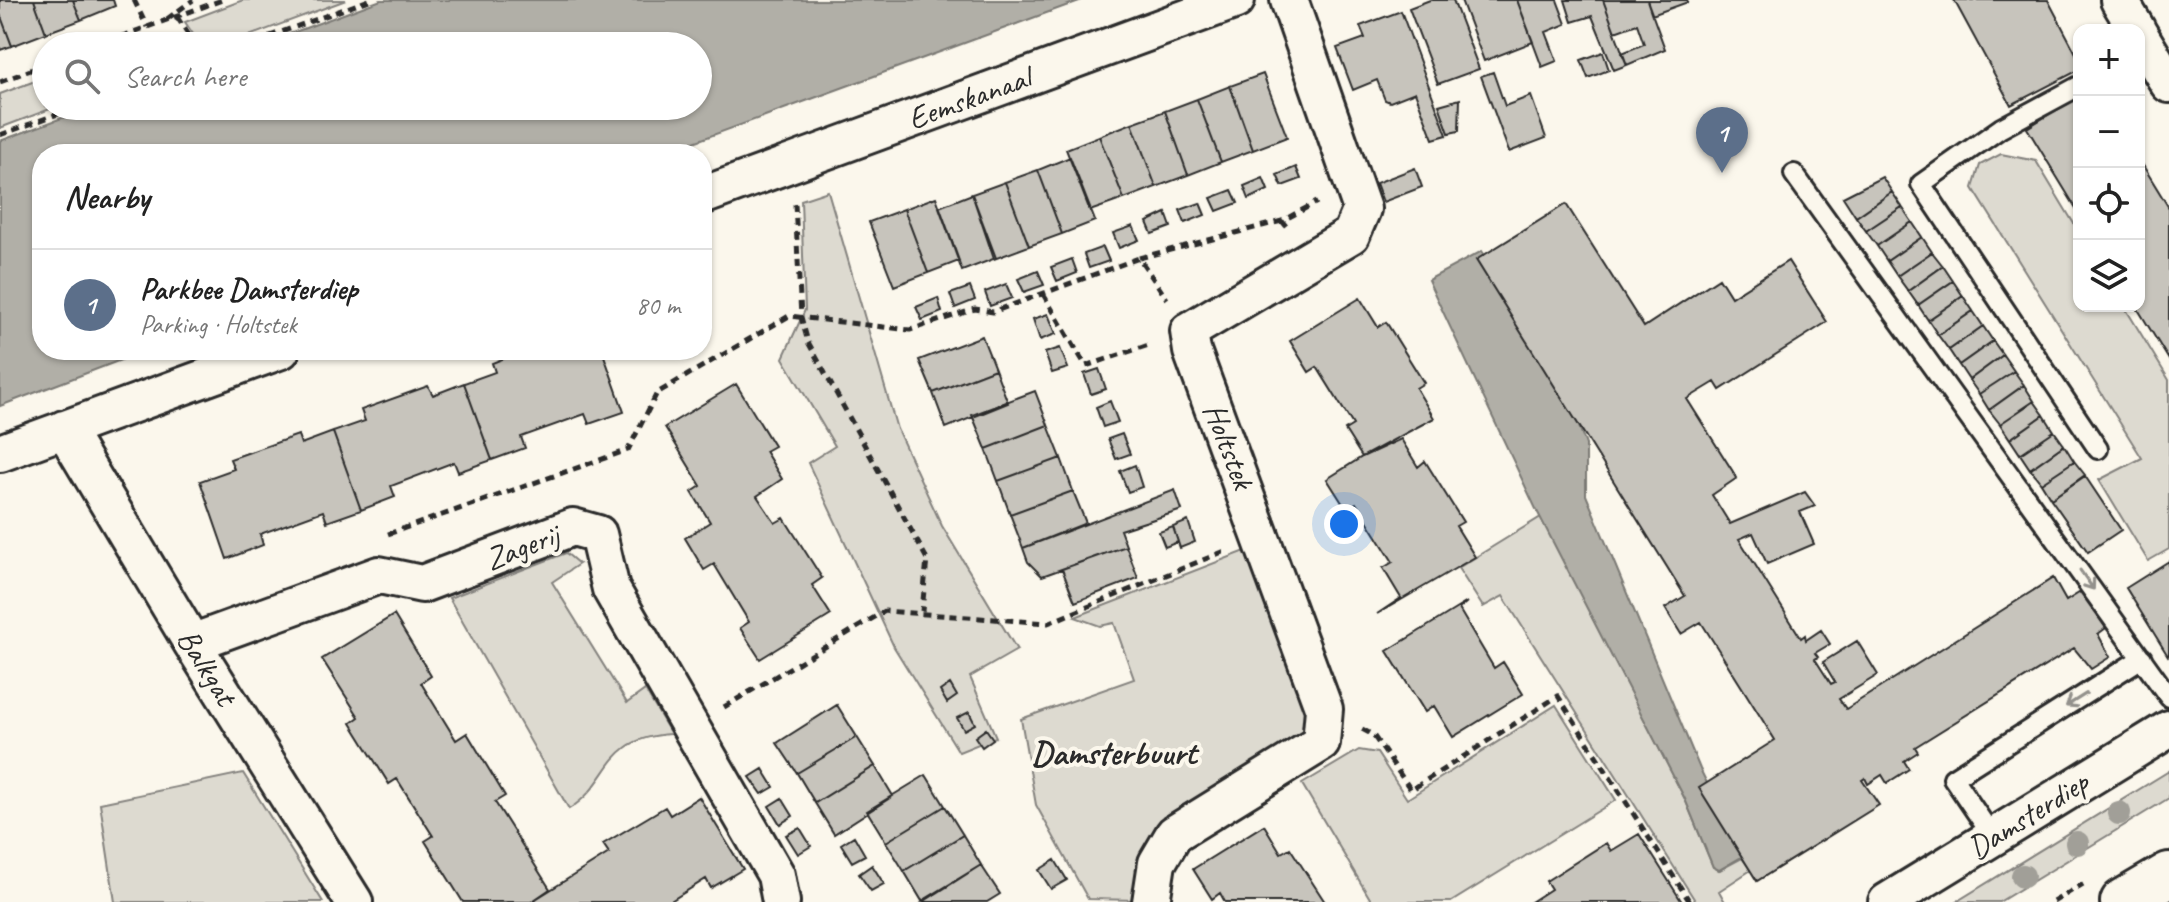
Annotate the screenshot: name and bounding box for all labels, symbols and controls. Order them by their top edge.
map controls [2073,24,2145,312]
button: + [2073,24,2145,96]
search box [32,32,712,120]
icon: search [60,54,104,98]
street label: Eemskanaal [902,55,1041,139]
text: Search here [124,57,246,95]
button: − [2073,96,2145,168]
pin: 1 [1696,107,1748,173]
button: locate [2073,168,2145,240]
text: Nearby [64,175,150,218]
button: layers [2073,240,2145,312]
text: Parkbee Damsterdiep [140,270,357,308]
text: 1 [84,289,96,322]
text: 80 m [636,289,680,322]
text: Parking · Holtstek [140,308,297,341]
street label: Holtstek [1194,397,1265,497]
your location [1324,504,1364,544]
street label: Zagerij [479,513,568,580]
one-way arrow [2079,569,2095,591]
street label: Balkgat [168,621,248,716]
one-way arrow [2065,693,2088,709]
district label: Damsterbuurt [1032,731,1200,774]
street label: Damsterdiep [1960,761,2098,868]

